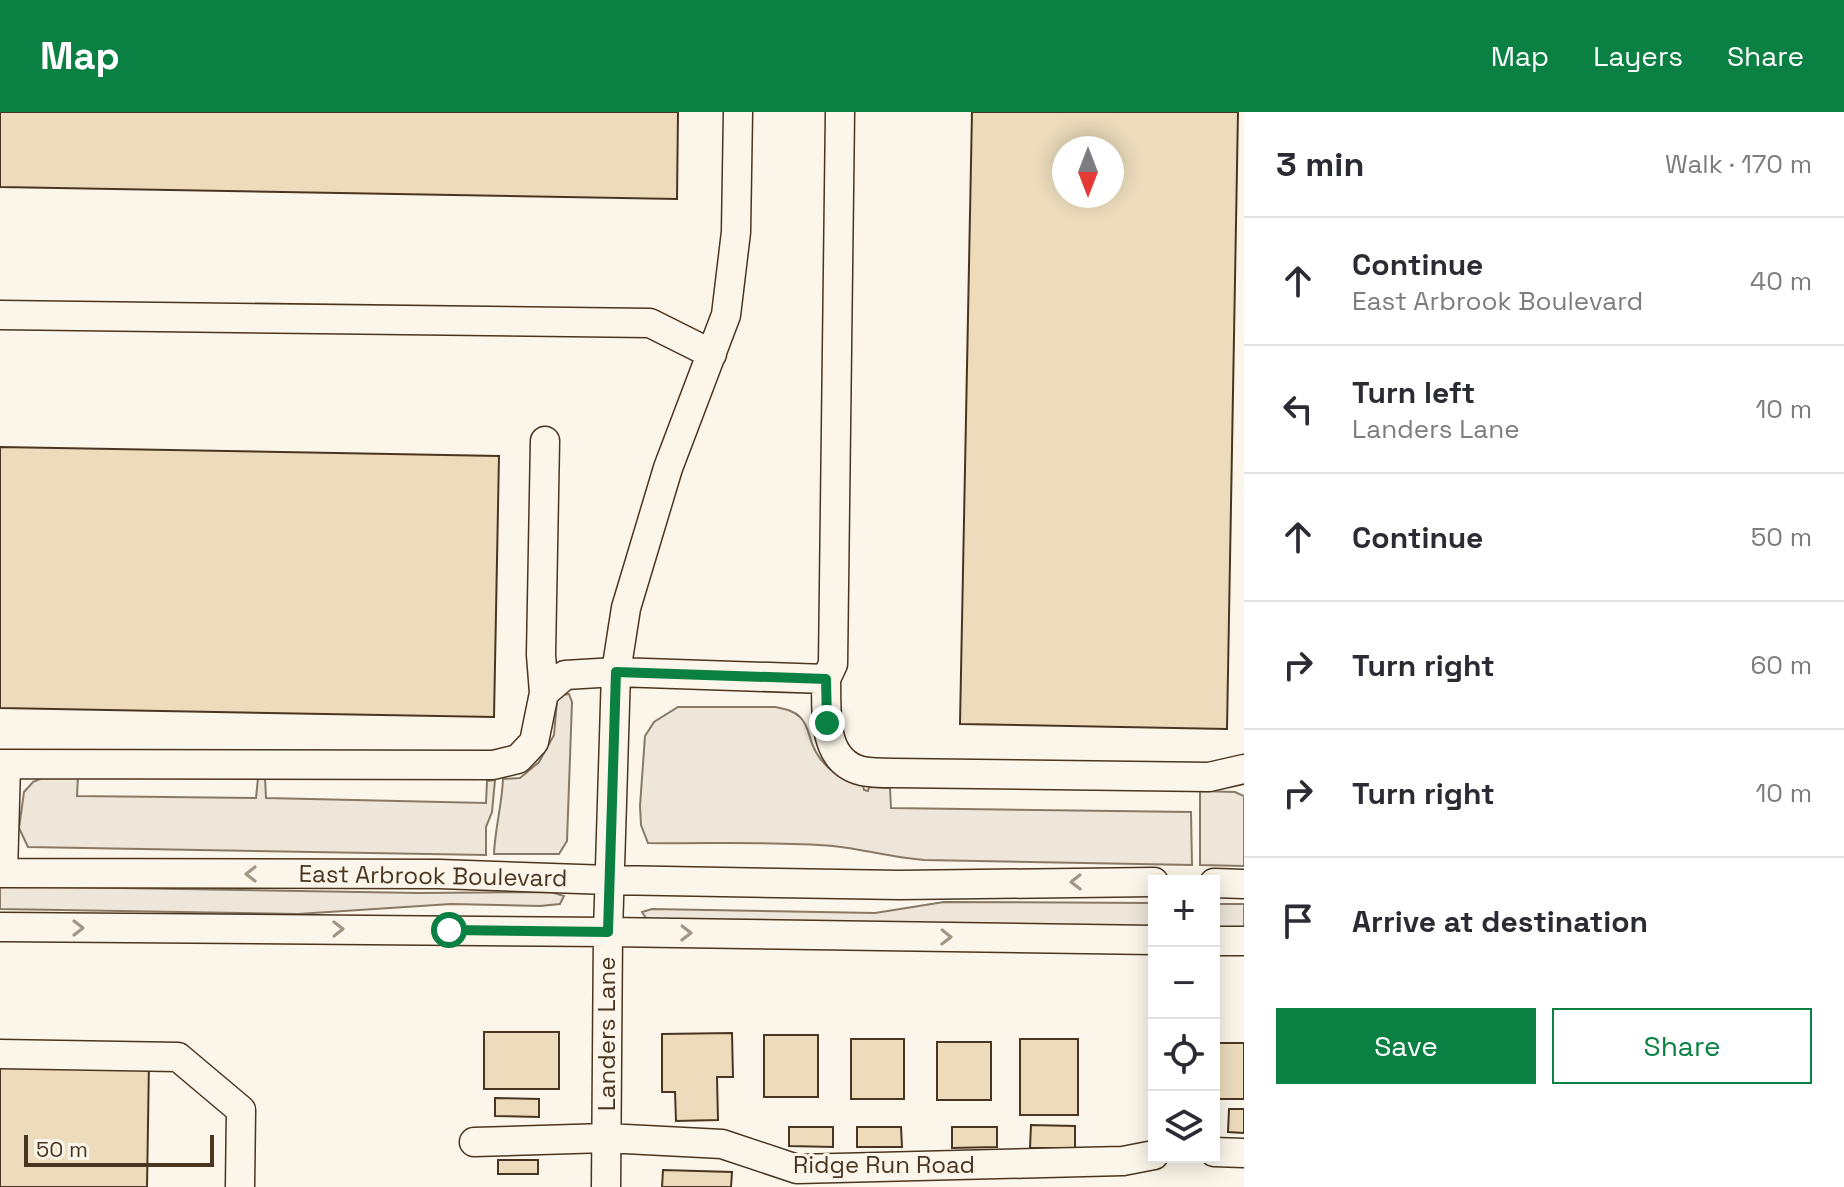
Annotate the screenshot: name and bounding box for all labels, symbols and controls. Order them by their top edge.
text: Map [40,32,120,80]
text: Map [1491,38,1549,74]
text: Layers [1593,38,1683,74]
text: Share [1727,38,1804,74]
north arrow [1052,136,1124,208]
text: 3 min [1276,143,1364,186]
text: Walk · 170 m [1665,147,1812,181]
text: Continue [1352,245,1483,284]
icon: ahead [1276,259,1320,303]
text: 40 m [1750,264,1812,298]
text: East Arbrook Boulevard [1352,284,1643,318]
text: Turn left [1352,373,1475,412]
icon: left [1276,387,1320,431]
text: 10 m [1755,392,1812,426]
text: Landers Lane [1352,412,1520,446]
icon: ahead [1276,515,1320,559]
text: Continue [1352,518,1483,557]
text: 50 m [1751,520,1812,554]
icon: right [1276,643,1320,687]
text: Turn right [1352,646,1495,685]
text: 60 m [1750,648,1812,682]
route end [809,705,845,741]
icon: right [1276,771,1320,815]
text: Turn right [1352,774,1495,813]
text: 10 m [1755,776,1812,810]
street label: East Arbrook Boulevard [298,858,568,893]
one-way arrow [244,865,257,883]
one-way arrow [1069,873,1082,891]
map controls [1148,875,1220,1163]
button: + [1148,875,1220,947]
icon: arrive [1276,899,1320,943]
text: Arrive at destination [1352,902,1648,941]
route start [431,912,467,948]
one-way arrow [72,919,85,936]
one-way arrow [332,921,345,938]
one-way arrow [680,924,693,942]
one-way arrow [940,928,953,946]
button: − [1148,947,1220,1019]
street label: Landers Lane [591,957,622,1111]
button: Save [1276,1008,1536,1084]
button: Share [1552,1008,1812,1084]
button: locate [1148,1019,1220,1091]
button: layers [1148,1091,1220,1163]
scale bar [24,1131,214,1167]
text: 50 m [36,1135,88,1163]
street label: Ridge Run Road [793,1149,975,1180]

